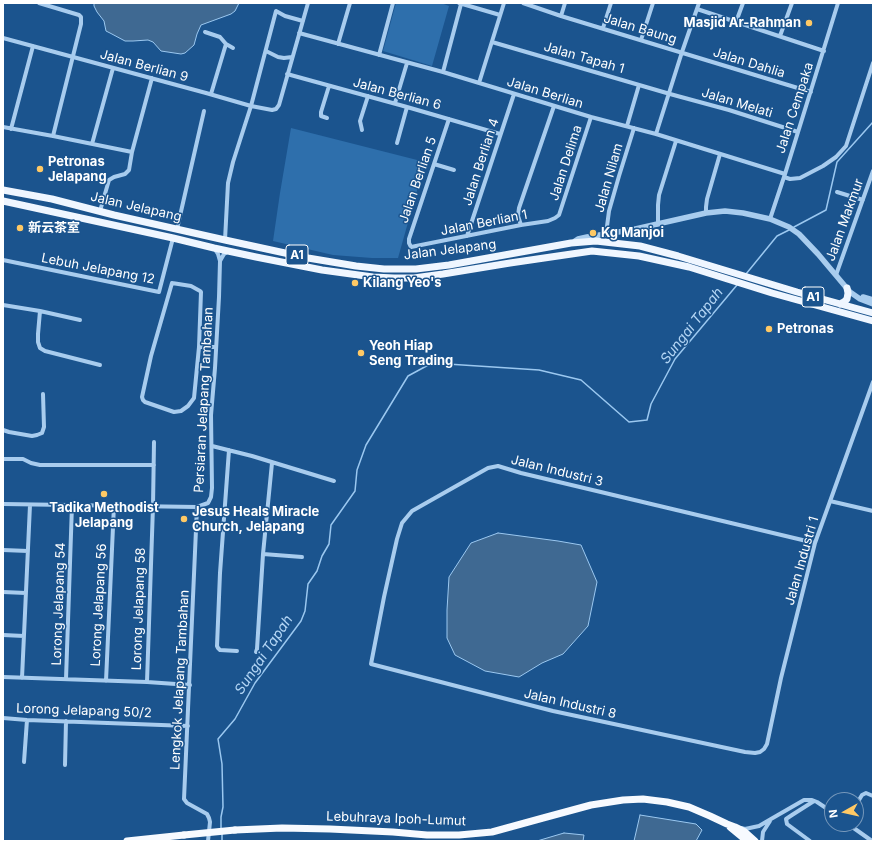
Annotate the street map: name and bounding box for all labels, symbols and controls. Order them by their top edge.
street label: Jalan Baung [602,10,678,48]
place label: Masjid Ar-Rahman [684,15,801,31]
marker: Masjid Ar-Rahman [804,18,814,28]
street label: Jalan Tapah 1 [542,39,626,77]
street label: Jalan Dahlia [711,45,787,81]
street label: Jalan Berlian 9 [98,47,190,85]
street label: Jalan Cempaka [773,61,817,155]
street label: Jalan Berlian [505,74,585,112]
street label: Jalan Berlian 6 [351,75,443,113]
street label: Jalan Melati [699,85,775,121]
street label: Jalan Berlian 4 [460,116,502,208]
street label: Jalan Delima [546,123,586,203]
street label: Jalan Berlian 5 [396,135,440,225]
street label: Jalan Nilam [592,142,626,214]
place label: Petronas Jelapang [48,154,107,185]
marker: Petronas Jelapang [35,164,45,174]
street label: Jalan Makmur [823,177,867,263]
street label: Jalan Jelapang [89,189,183,225]
street label: Jalan Berlian 1 [439,207,529,239]
place label: 新云茶室 [28,220,80,236]
marker: 新云茶室 [15,223,25,233]
place label: Kg Manjoi [601,225,664,241]
marker: Kg Manjoi [588,228,598,238]
street label: Jalan Jelapang [403,237,497,263]
road number: A1 [286,245,308,265]
street label: Lebuh Jelapang 12 [40,250,156,288]
place label: Kilang Yeo's [363,275,442,291]
marker: Kilang Yeo's [350,278,360,288]
water label: Sungai Tapah [657,285,727,367]
road number: A1 [802,287,824,307]
street label: Persiaran Jelapang Tambahan [191,307,217,493]
place label: Petronas [777,321,834,337]
marker: Petronas [764,324,774,334]
place label: Yeoh Hiap Seng Trading [369,338,453,369]
marker: Yeoh Hiap Seng Trading [356,348,366,358]
street label: Jalan Industri 3 [509,452,605,490]
marker: Tadika Methodist Jelapang [99,489,109,499]
place label: Tadika Methodist Jelapang [49,500,159,531]
place label: Jesus Heals Miracle Church, Jelapang [192,504,319,535]
marker: Jesus Heals Miracle Church, Jelapang [179,514,189,524]
street label: Jalan Industri 1 [782,515,822,607]
street label: Lorong Jelapang 54 [49,542,69,666]
street label: Lorong Jelapang 56 [88,543,110,667]
street label: Lorong Jelapang 58 [129,547,149,671]
street label: Lengkok Jelapang Tambahan [167,590,193,770]
water label: Sungai Tapah [231,612,297,698]
street label: Jalan Industri 8 [522,686,618,722]
street label: Lorong Jelapang 50/2 [16,701,152,721]
north arrow [824,792,864,832]
text: N [826,808,841,819]
street label: Lebuhraya Ipoh-Lumut [326,809,466,829]

